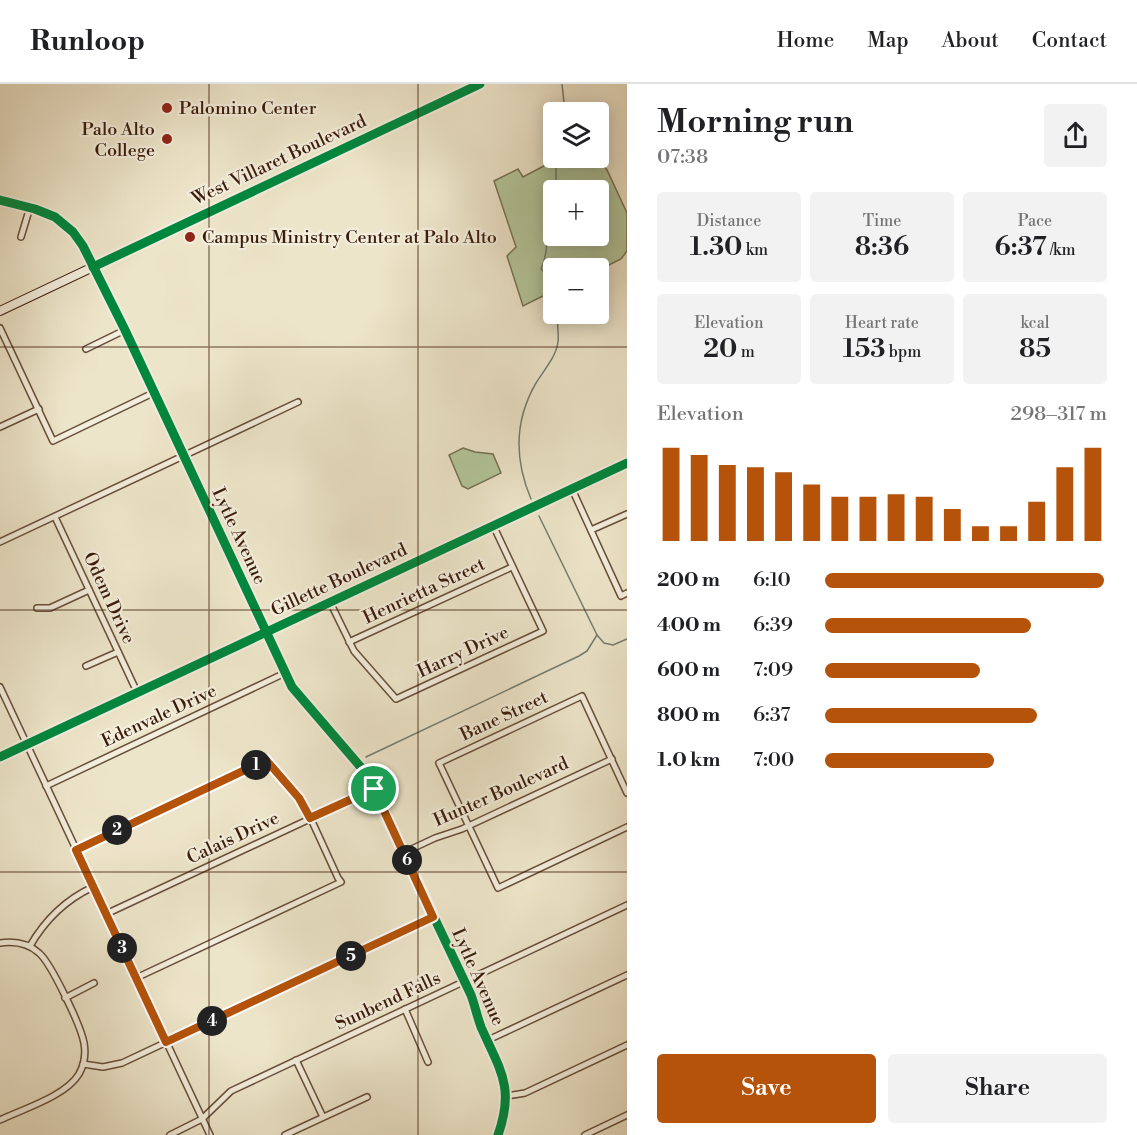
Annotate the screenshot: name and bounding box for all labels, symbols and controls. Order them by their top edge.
text: Runloop [30,24,145,59]
text: Home [777,28,834,54]
text: Map [867,28,909,54]
text: About [942,28,999,54]
text: Contact [1032,28,1107,54]
place label: Palomino Center [179,97,317,120]
marker: Palomino Center [160,101,174,115]
map controls [543,102,609,324]
button: layers [543,102,609,168]
text: Morning run [657,102,854,143]
button: share [1044,104,1107,167]
street label: West Villaret Boulevard [187,109,371,211]
place label: Palo Alto College [81,118,155,162]
marker: Palo Alto College [160,132,174,146]
text: 07:38 [657,145,708,170]
button: + [543,180,609,246]
text: Distance [697,211,761,231]
text: Time [863,211,901,231]
text: Pace [1018,211,1052,231]
place label: Campus Ministry Center at Palo Alto [202,226,497,249]
marker: Campus Ministry Center at Palo Alto [183,230,197,244]
text: 1.30 [690,231,742,263]
text: 8:36 [855,231,909,263]
text: 6:37 [995,231,1047,263]
text: km [742,240,768,260]
text: /km [1047,240,1075,260]
button: − [543,258,609,324]
text: Elevation [694,313,764,333]
text: Heart rate [845,313,919,333]
text: kcal [1020,313,1050,333]
text: 20 [703,333,737,365]
text: 153 [843,333,886,365]
text: 85 [1019,333,1051,365]
text: m [737,342,755,362]
text: bpm [886,342,921,362]
text: Elevation [657,402,744,427]
text: 298–317 m [1011,402,1107,427]
street label: Lytle Avenue [207,484,271,588]
street label: Gillette Boulevard [267,538,411,622]
street label: Odem Drive [78,548,140,648]
street label: Henrietta Street [359,552,489,629]
text: 200 m [657,568,720,593]
text: 6:10 [753,568,791,593]
text: 400 m [657,613,721,638]
text: 6:39 [753,613,793,638]
street label: Harry Drive [414,621,512,683]
text: 600 m [657,658,720,683]
text: 7:09 [753,658,793,683]
street label: Edenvale Drive [98,679,220,753]
street label: Bane Street [456,685,552,747]
text: 800 m [657,703,720,728]
text: 6:37 [753,703,790,728]
text: 1.0 km [657,748,721,773]
text: 7:00 [753,748,794,773]
pin: 1 [241,750,271,780]
street label: Hunter Boulevard [430,752,573,832]
text: 1 [252,755,260,775]
pin [348,763,399,814]
icon: arrive [357,772,390,805]
street label: Calais Drive [183,807,283,869]
pin: 2 [102,815,132,845]
text: 2 [112,820,122,840]
pin: 6 [392,845,422,875]
text: 6 [402,850,412,870]
street label: Lytle Avenue [446,925,510,1029]
pin: 3 [107,933,137,963]
text: 3 [117,938,127,958]
pin: 5 [336,941,366,971]
text: 5 [346,946,356,966]
street label: Sunbend Falls [332,967,444,1035]
pin: 4 [197,1006,227,1036]
text: 4 [207,1011,217,1031]
button: Save [657,1054,876,1123]
button: Share [888,1054,1107,1123]

